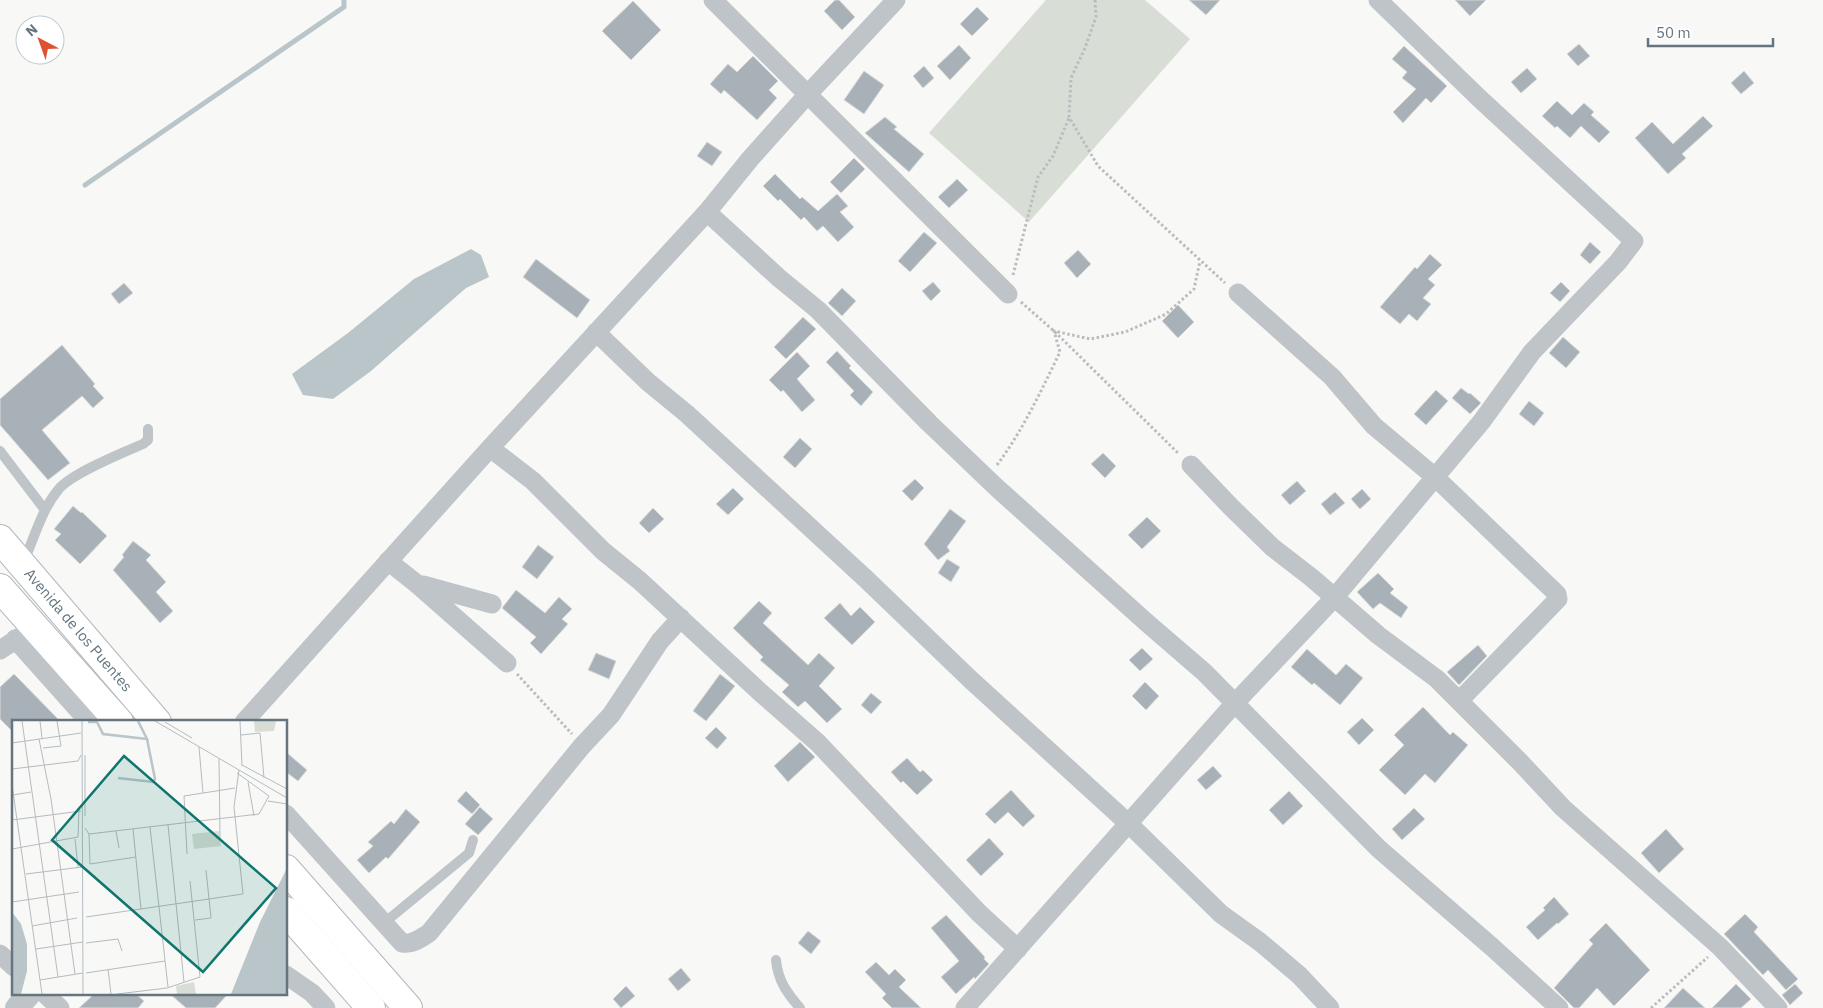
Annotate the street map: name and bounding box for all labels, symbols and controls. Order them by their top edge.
north arrow [15,15,65,65]
scale bar [1648,15,1773,47]
text: N [22,20,41,40]
text: 50 m [1656,23,1691,42]
street label: Avenida de los Puentes [20,564,137,695]
inset map [12,720,288,996]

